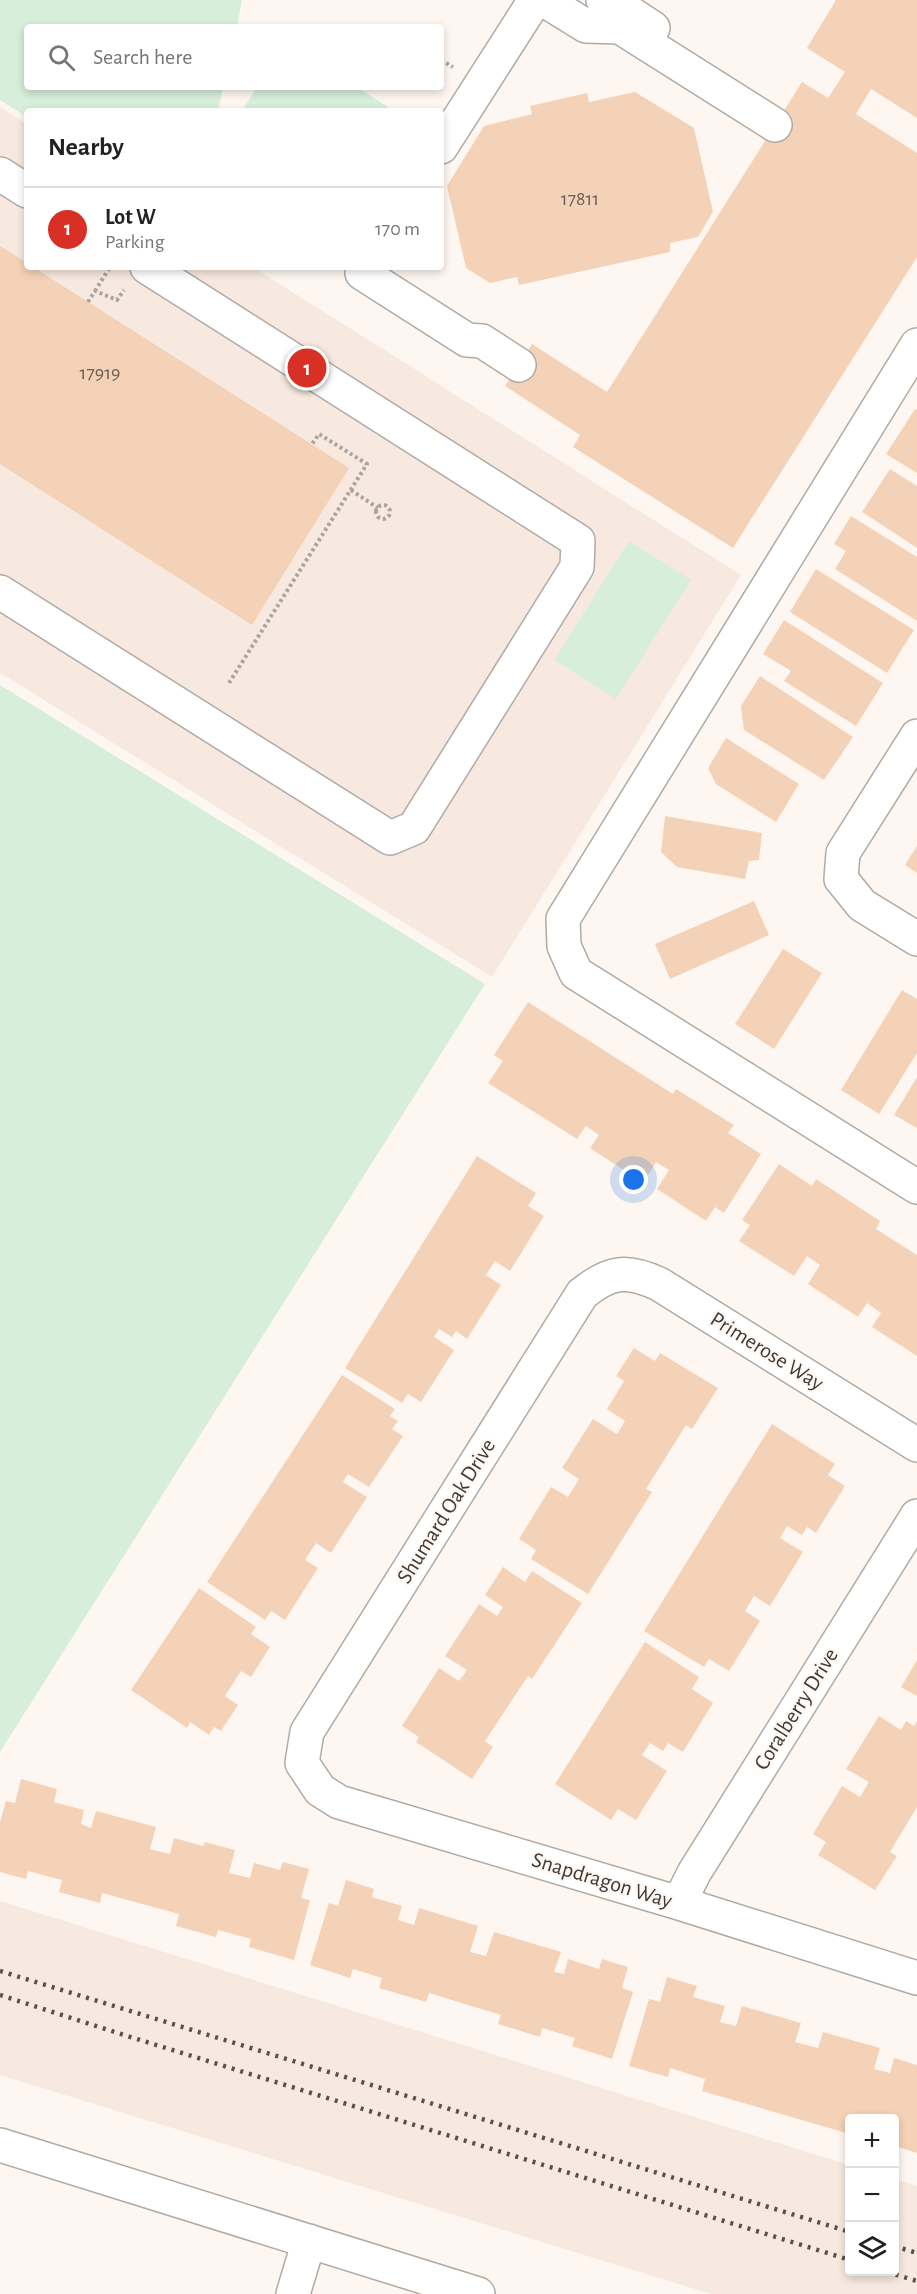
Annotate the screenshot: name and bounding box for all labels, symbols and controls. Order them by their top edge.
search box [24,24,444,90]
icon: search [45,41,78,74]
text: Search here [93,46,192,68]
text: Nearby [48,134,124,160]
house number: 17811 [561,189,599,209]
text: Lot W [105,206,156,228]
text: 1 [64,219,71,239]
text: 170 m [375,219,420,239]
text: Parking [105,232,164,252]
pin: 1 [288,346,326,391]
house number: 17919 [80,363,120,383]
your location [619,1165,648,1194]
street label: Primerose Way [707,1308,828,1395]
street label: Shumard Oak Drive [393,1435,499,1587]
street label: Coralberry Drive [750,1644,842,1774]
street label: Snapdragon Way [529,1848,675,1912]
map controls [845,2114,899,2276]
button: + [845,2114,899,2168]
button: − [845,2168,899,2222]
button: layers [845,2222,899,2276]

